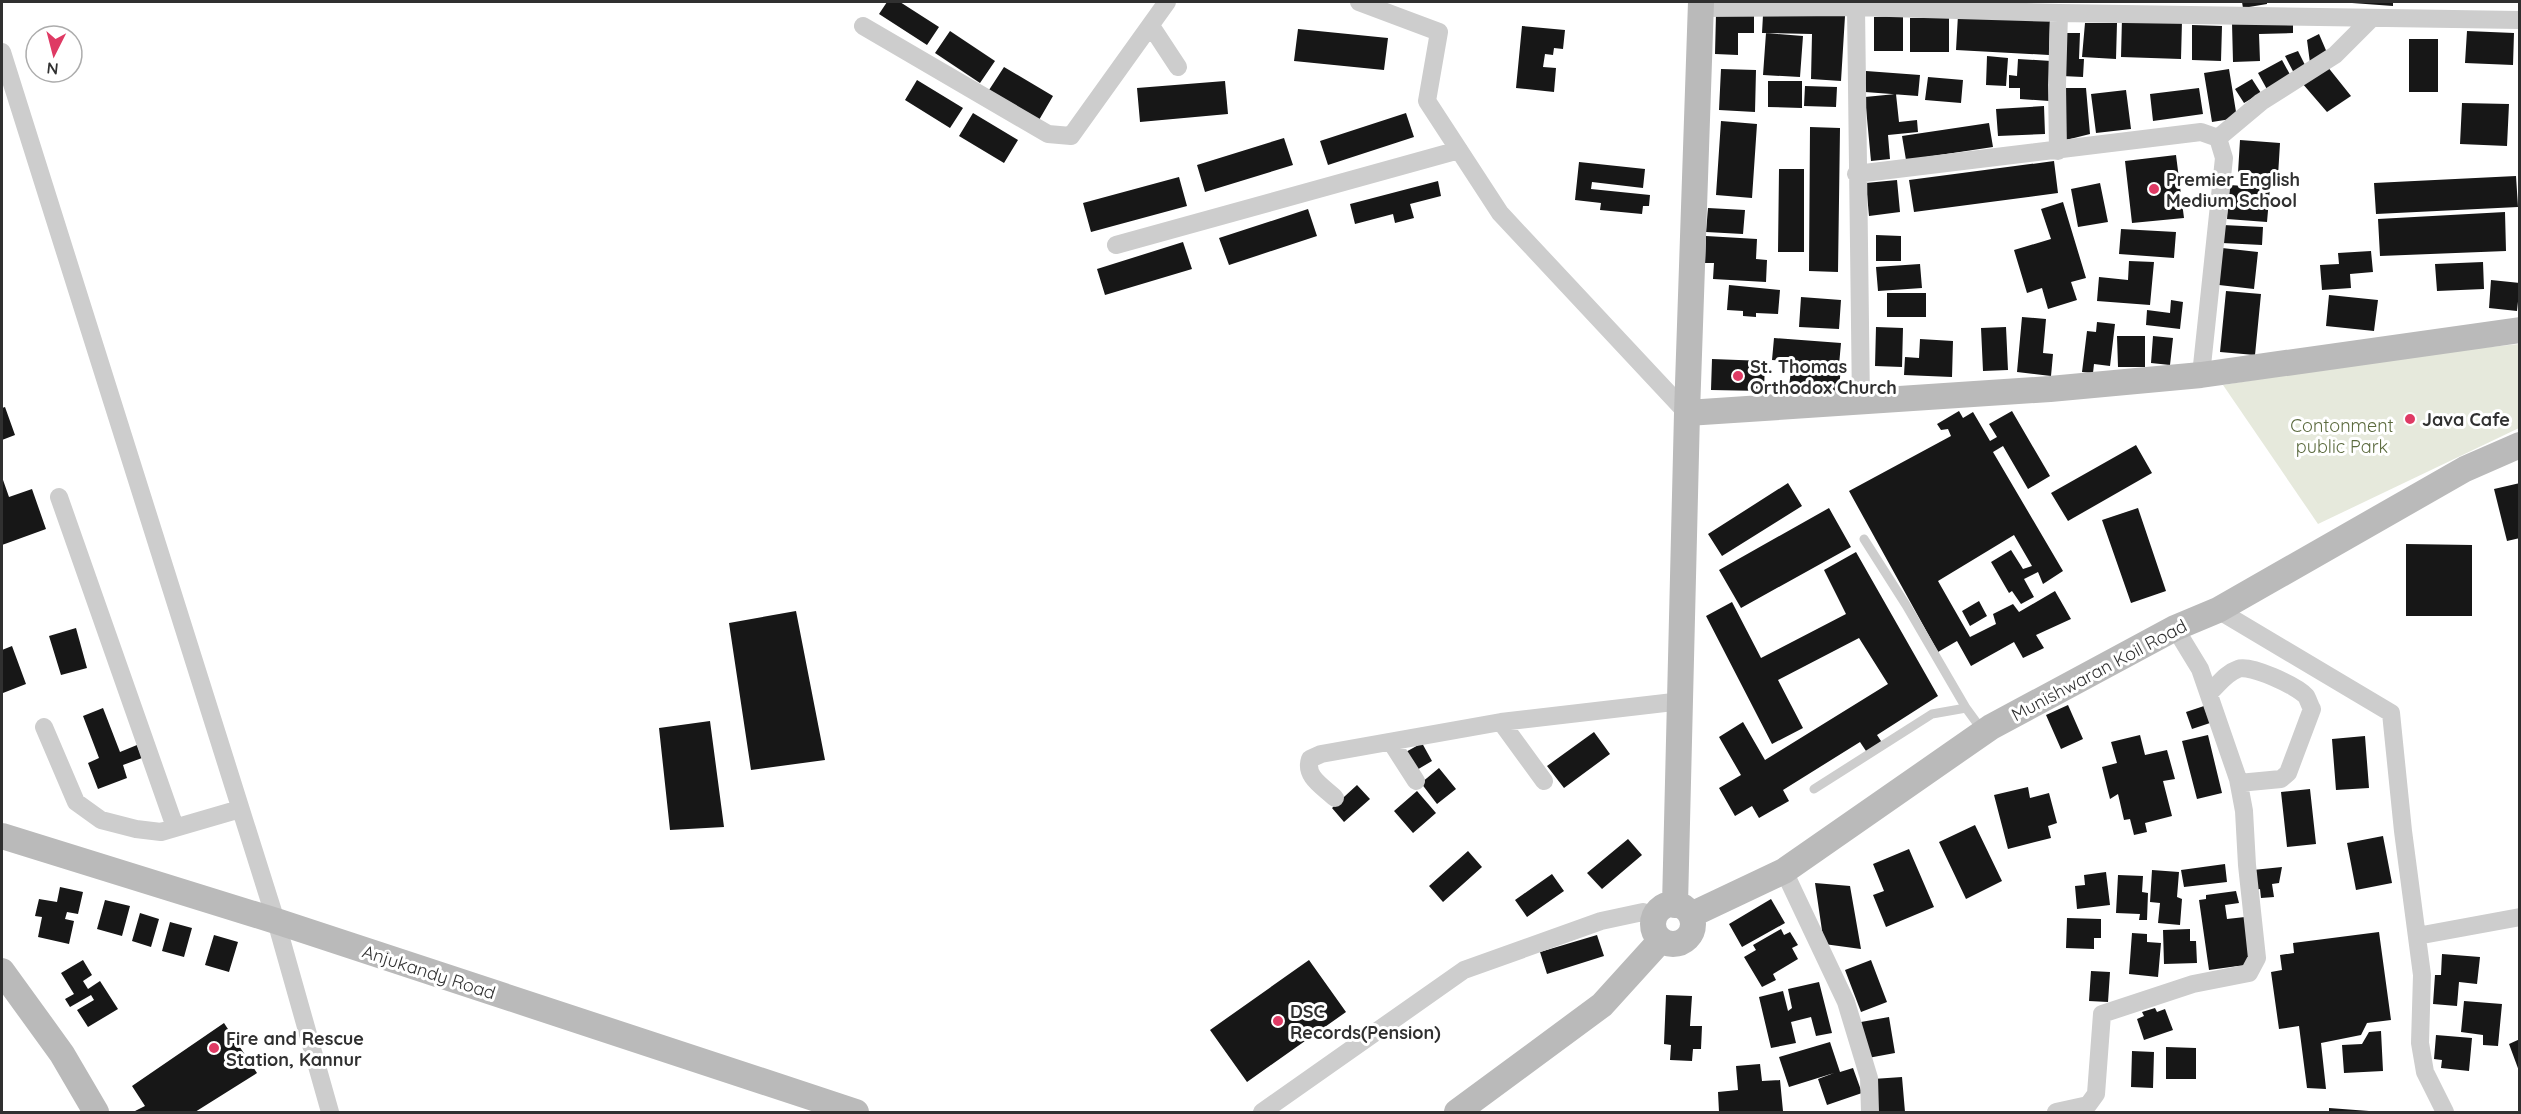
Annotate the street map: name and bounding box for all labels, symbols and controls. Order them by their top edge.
north arrow [24,24,84,84]
text: N [46,58,59,79]
place label: Premier English Medium School [2166,168,2300,212]
marker: Premier English Medium School [2147,182,2161,196]
place label: St. Thomas Orthodox Church [1750,355,1897,399]
marker: St. Thomas Orthodox Church [1731,369,1745,383]
place label: Java Cafe [2422,408,2510,431]
marker: Java Cafe [2403,412,2417,426]
park label: Contonment public Park [2290,414,2394,458]
street label: Munishwaran Koil Road [2007,614,2191,726]
street label: Anjukandy Road [359,940,499,1004]
place label: DSC Records(Pension) [1290,1000,1441,1044]
marker: DSC Records(Pension) [1271,1014,1285,1028]
place label: Fire and Rescue Station, Kannur [226,1027,364,1071]
marker: Fire and Rescue Station, Kannur [207,1041,221,1055]

